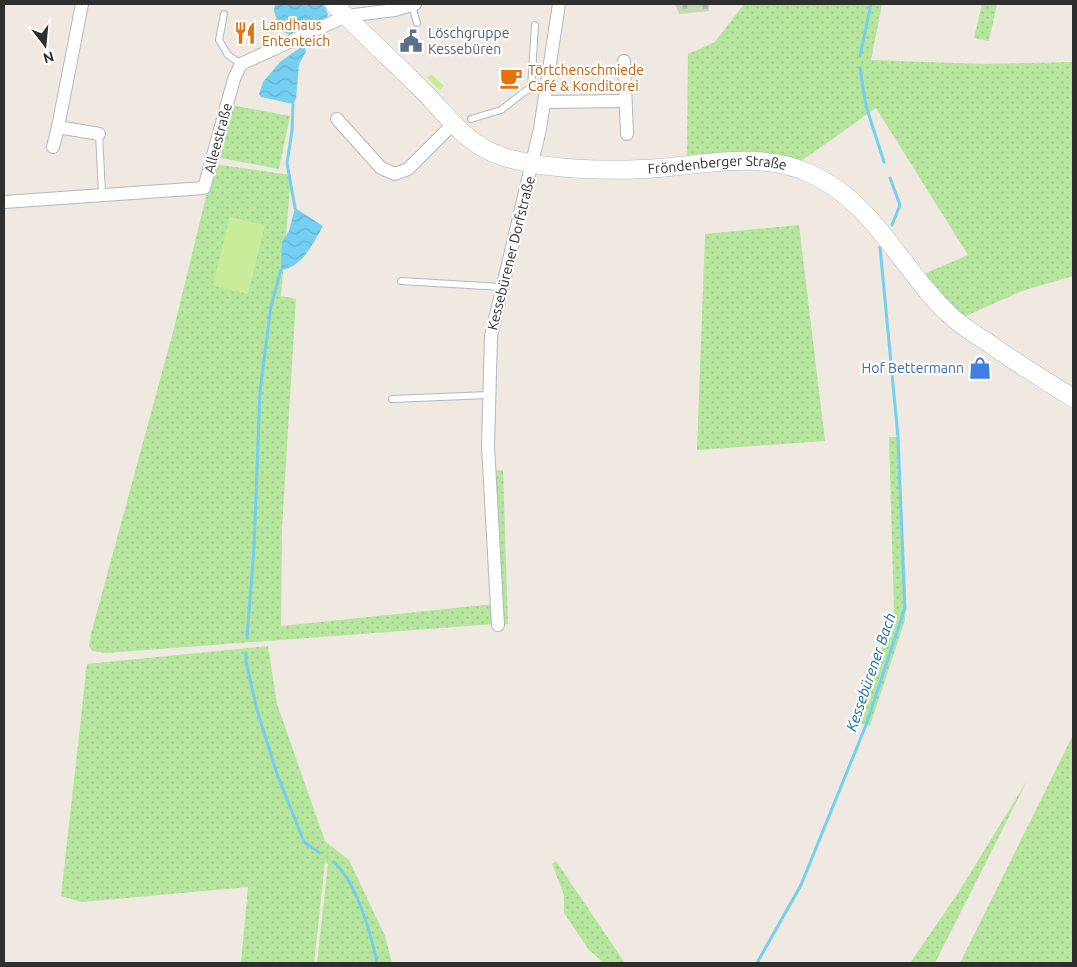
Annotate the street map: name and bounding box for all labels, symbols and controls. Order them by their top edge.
place label: Landhaus Ententeich [262,17,330,49]
north arrow [20,20,70,70]
restaurant icon: Landhaus Ententeich [232,20,258,46]
place label: Löschgruppe Kessebüren [428,25,509,57]
public building icon: Löschgruppe Kessebüren [398,28,424,54]
text: N [41,48,56,67]
place label: Törtchenschmiede Café & Konditorei [528,62,644,94]
cafe icon: Törtchenschmiede Café & Konditorei [498,65,524,91]
street label: Alleestraße [201,101,235,175]
street label: Fröndenberger Straße [647,153,788,177]
street label: Kessebürener Dorfstraße [484,174,538,332]
shop icon: Hof Bettermann [967,355,993,381]
place label: Hof Bettermann [862,360,964,376]
water label: Kessebürener Bach [842,611,899,733]

